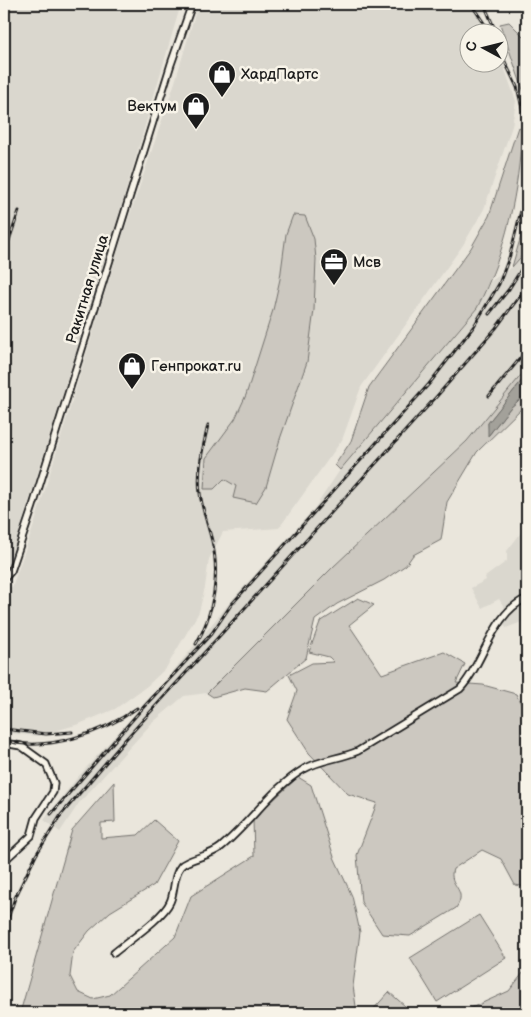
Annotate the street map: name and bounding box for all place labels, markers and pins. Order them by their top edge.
shop icon: ХардПартс [207,59,237,98]
place label: ХардПартс [241,65,319,84]
shop icon: Вектум [181,91,211,130]
place label: Вектум [127,97,177,116]
office icon: Мсв [319,247,349,286]
place label: Мсв [353,253,381,272]
shop icon: Генпрокат.ru [117,351,147,390]
place label: Генпрокат.ru [151,357,241,376]

